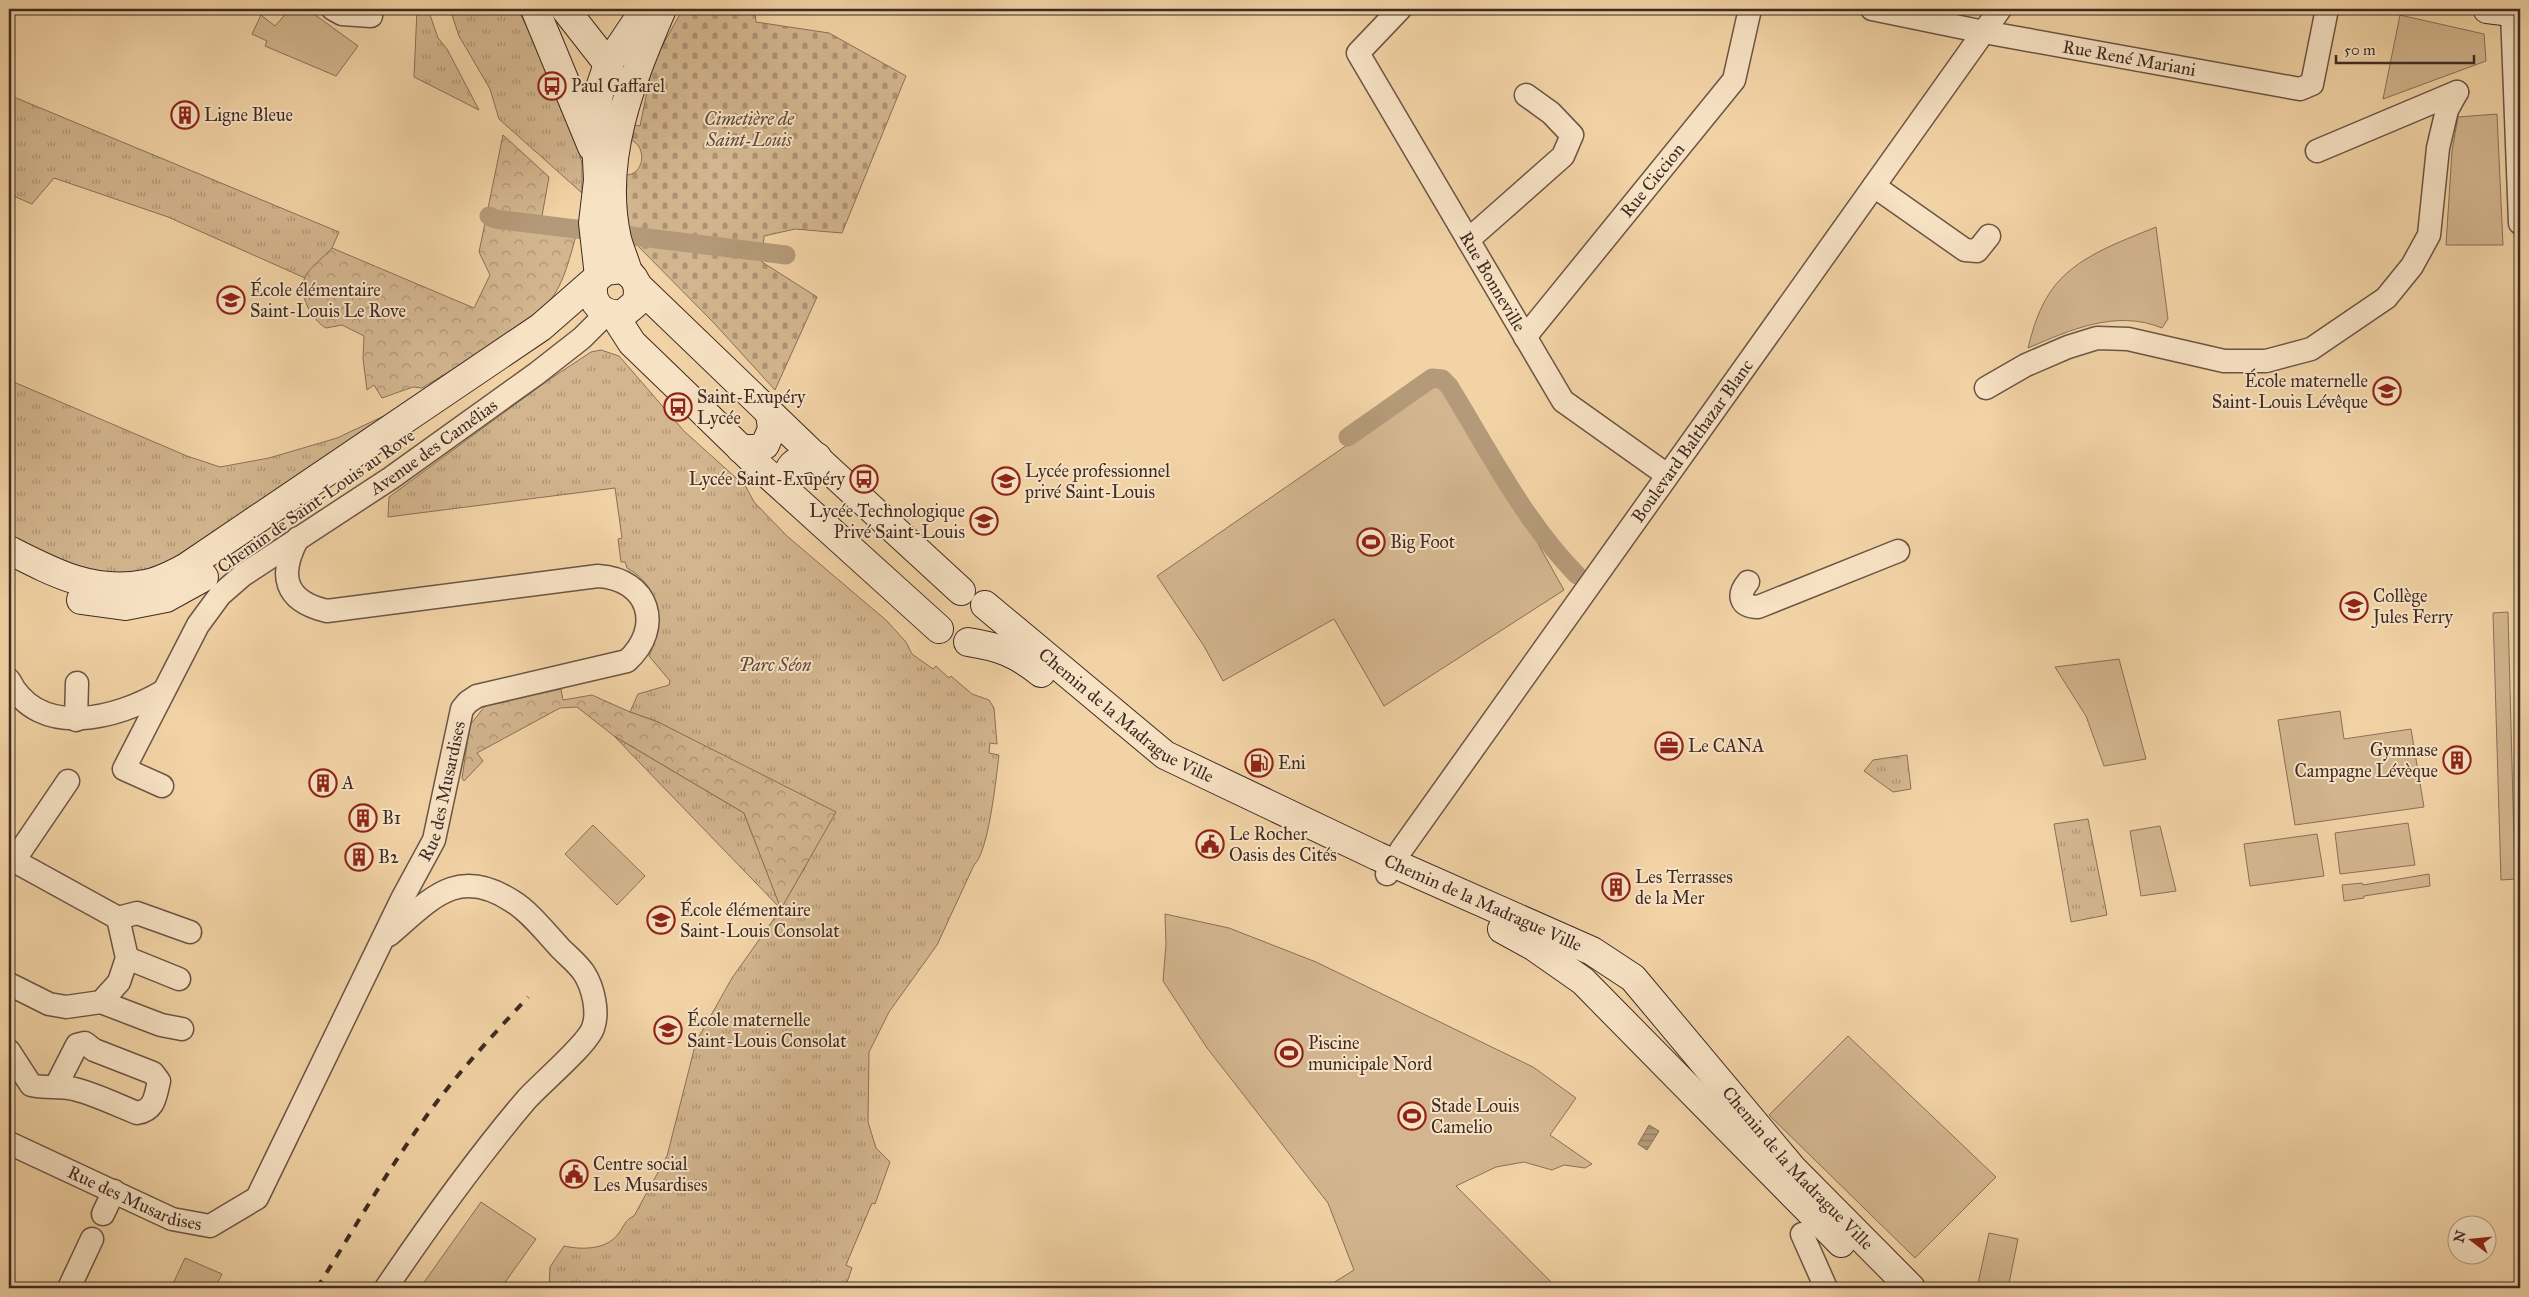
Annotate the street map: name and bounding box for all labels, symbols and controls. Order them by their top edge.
scale bar [2336,32,2474,64]
street label: Rue René Mariani [2061,35,2198,81]
text: 50 m [2344,41,2376,59]
bus stop icon: Paul Gaffarel [537,71,567,101]
place label: Paul Gaffarel [571,75,665,97]
building icon: Ligne Bleue [170,100,200,130]
place label: Ligne Bleue [204,104,293,127]
park label: Cimetière de Saint-Louis [704,108,795,151]
street label: Rue Ciccion [1616,138,1689,222]
street label: Rue Bonneville [1455,227,1531,335]
place label: École élémentaire Saint-Louis Le Rove [250,277,406,322]
school or university icon: École élémentaire Saint-Louis Le Rove [216,285,246,315]
street label: Boulevard Balthazar Blanc [1627,355,1758,527]
place label: École maternelle Saint-Louis Lévêque [2212,368,2368,414]
school or university icon: École maternelle Saint-Louis Lévêque [2372,376,2402,406]
place label: Saint-Exupéry Lycée [697,386,806,429]
bus stop icon: Saint-Exupéry Lycée [663,392,693,422]
street label: Avenue des Camélias [365,394,502,500]
street label: Chemin de Saint-Louis au Rove [213,424,419,578]
place label: Lycée professionnel privé Saint-Louis [1024,460,1170,503]
bus stop icon: Lycée Saint-Exupéry [849,464,879,494]
school or university icon: Lycée professionnel privé Saint-Louis [991,466,1021,496]
place label: Lycée Saint-Exupéry [689,468,846,490]
place label: Lycée Technologique Privé Saint-Louis [809,500,965,543]
school or university icon: Lycée Technologique Privé Saint-Louis [969,506,999,536]
sports icon: Big Foot [1356,527,1386,557]
place label: Big Foot [1390,531,1456,554]
place label: Collège Jules Ferry [2371,585,2454,629]
school or university icon: Collège Jules Ferry [2339,591,2369,621]
street label: Chemin de la Madrague Ville [1034,643,1217,788]
park label: Parc Séon [739,654,812,676]
street label: Rue des Musardises [414,719,470,865]
office icon: Le CANA [1654,731,1684,761]
place label: Le CANA [1688,735,1764,757]
place label: Gymnase Campagne Lévèque [2295,739,2438,783]
building icon: Gymnase Campagne Lévèque [2442,745,2472,775]
fuel station icon: Eni [1244,748,1274,778]
place label: Eni [1278,752,1306,774]
building icon: A [308,768,338,798]
place label: A [341,772,354,794]
building icon: B1 [348,803,378,833]
place label: B1 [382,807,401,829]
place label: Le Rocher Oasis des Cités [1229,823,1337,866]
public building icon: Le Rocher Oasis des Cités [1195,829,1225,859]
building icon: B2 [344,842,374,872]
place label: B2 [378,846,399,868]
street label: Chemin de la Madrague Ville [1381,849,1585,956]
place label: Les Terrasses de la Mer [1635,866,1733,909]
building icon: Les Terrasses de la Mer [1601,872,1631,902]
place label: École élémentaire Saint-Louis Consolat [680,897,840,942]
school or university icon: École élémentaire Saint-Louis Consolat [646,905,676,935]
place label: École maternelle Saint-Louis Consolat [687,1007,847,1052]
school or university icon: École maternelle Saint-Louis Consolat [653,1015,683,1045]
place label: Piscine municipale Nord [1308,1032,1432,1075]
sports icon: Piscine municipale Nord [1274,1038,1304,1068]
street label: Chemin de la Madrague Ville [1717,1082,1878,1255]
place label: Stade Louis Camelio [1431,1095,1519,1138]
sports icon: Stade Louis Camelio [1397,1101,1427,1131]
place label: Centre social Les Musardises [593,1153,708,1196]
public building icon: Centre social Les Musardises [559,1159,589,1189]
street label: Rue des Musardises [64,1161,204,1235]
north arrow [2446,1214,2496,1264]
text: N [2450,1228,2470,1245]

